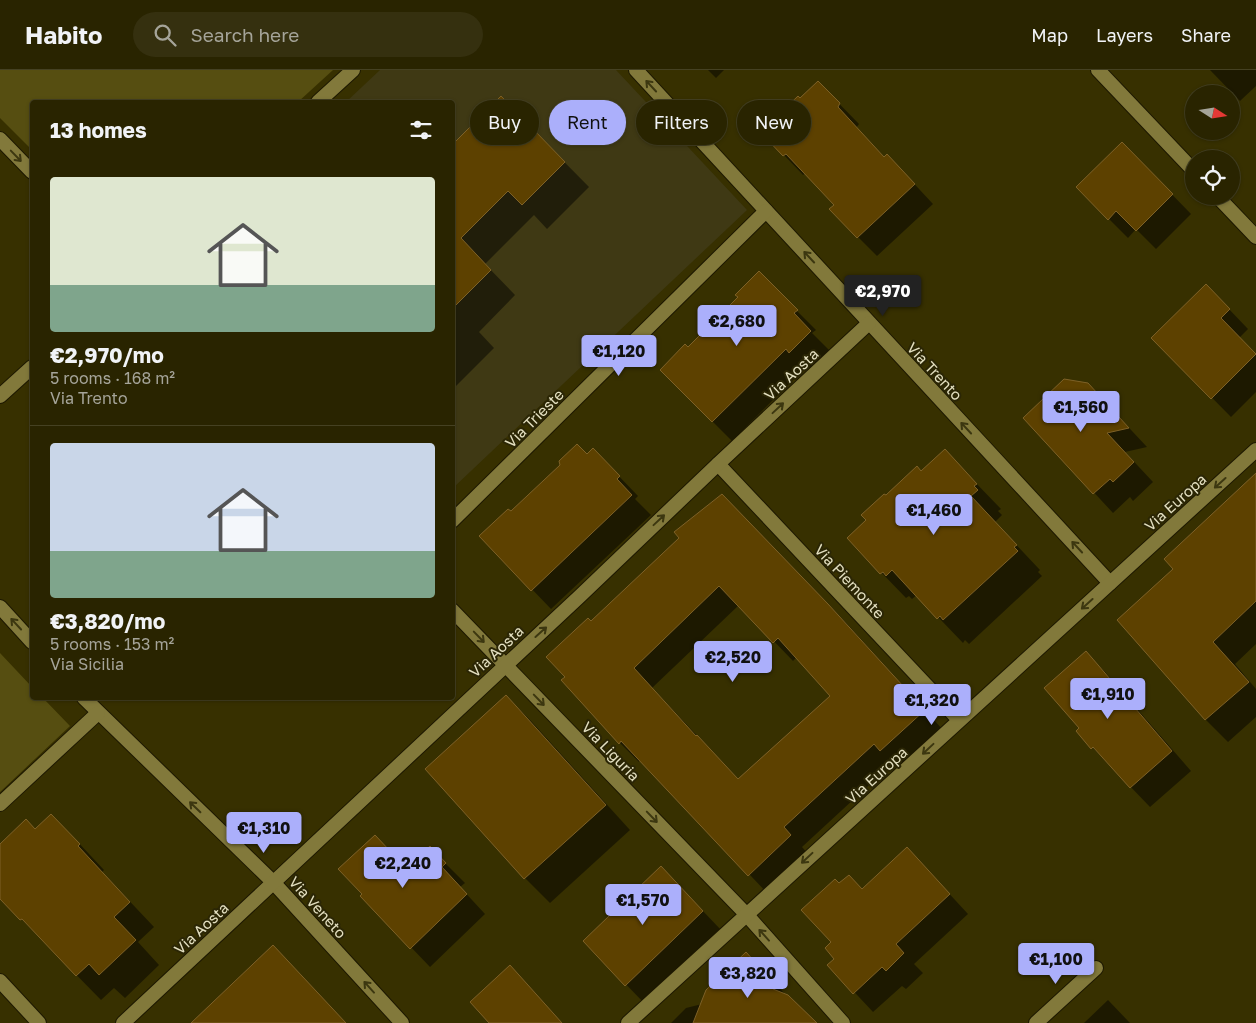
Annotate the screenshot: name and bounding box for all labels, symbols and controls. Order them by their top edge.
search box [133,12,483,57]
text: Habito [25,20,103,49]
icon: search [151,21,179,49]
text: Search here [191,23,299,46]
text: Map [1031,24,1068,46]
text: Layers [1096,24,1153,46]
text: Share [1181,24,1231,46]
one-way arrow [645,80,657,93]
north arrow [1185,85,1240,140]
map controls [1185,85,1240,205]
chip: Buy [470,100,539,145]
chip: Rent [549,100,626,145]
chip: Filters [636,100,727,145]
chip: New [737,100,811,145]
icon: filters [407,116,435,144]
text: 13 homes [50,117,147,143]
one-way arrow [10,149,22,162]
button: locate [1185,150,1240,205]
icon: home [198,210,288,300]
one-way arrow [803,251,814,264]
pin: €2,970 [842,274,924,317]
text: €2,970 [855,281,911,301]
pin: €2,680 [696,304,778,347]
text: €2,680 [709,311,765,331]
pin: €1,120 [578,334,660,377]
street label: Via Trento [904,338,966,404]
text: €1,120 [592,341,646,361]
text: €2,970/mo [50,342,164,368]
street label: Via Aosta [760,344,822,404]
text: 5 rooms · 168 m² [50,368,175,388]
street label: Via Trieste [501,385,567,451]
text: Via Trento [50,388,128,408]
pin: €1,560 [1040,390,1122,433]
text: €1,560 [1054,397,1108,417]
one-way arrow [771,402,784,414]
one-way arrow [960,422,972,435]
street label: Via Europa [1140,470,1210,534]
icon: home [198,475,288,565]
one-way arrow [1213,477,1226,489]
pin: €1,460 [893,494,975,536]
text: €1,460 [906,500,962,520]
one-way arrow [653,514,666,526]
street label: Via Piemonte [811,540,889,622]
one-way arrow [1071,541,1083,554]
one-way arrow [1080,598,1093,610]
text: €3,820/mo [50,608,165,634]
one-way arrow [10,618,22,631]
street label: Via Aosta [465,621,527,681]
one-way arrow [535,626,548,637]
one-way arrow [473,631,485,643]
text: 5 rooms · 153 m² [50,634,174,654]
pin: €2,520 [692,640,774,683]
text: €2,520 [705,647,761,667]
text: Via Sicilia [50,654,124,674]
pin: €1,910 [1067,678,1149,720]
pin: €1,320 [891,684,973,726]
text: €1,910 [1081,684,1135,704]
text: €1,320 [905,690,959,710]
one-way arrow [533,693,545,706]
street label: Via Liguria [578,718,644,784]
street label: Via Europa [841,743,911,807]
one-way arrow [922,743,935,755]
one-way arrow [189,801,201,813]
one-way arrow [646,810,658,823]
pin: €1,310 [223,812,305,854]
text: €1,310 [237,818,291,838]
pin: €2,240 [362,846,444,889]
one-way arrow [801,852,814,864]
text: €2,240 [375,853,431,873]
street label: Via Veneto [286,872,350,942]
pin: €1,570 [602,884,684,926]
text: €1,570 [616,890,670,910]
street label: Via Aosta [170,898,232,958]
one-way arrow [758,928,770,941]
pin: €1,100 [1015,942,1097,985]
text: €1,100 [1029,949,1083,969]
pin: €3,820 [707,956,789,999]
text: €3,820 [720,963,776,983]
one-way arrow [363,981,375,993]

